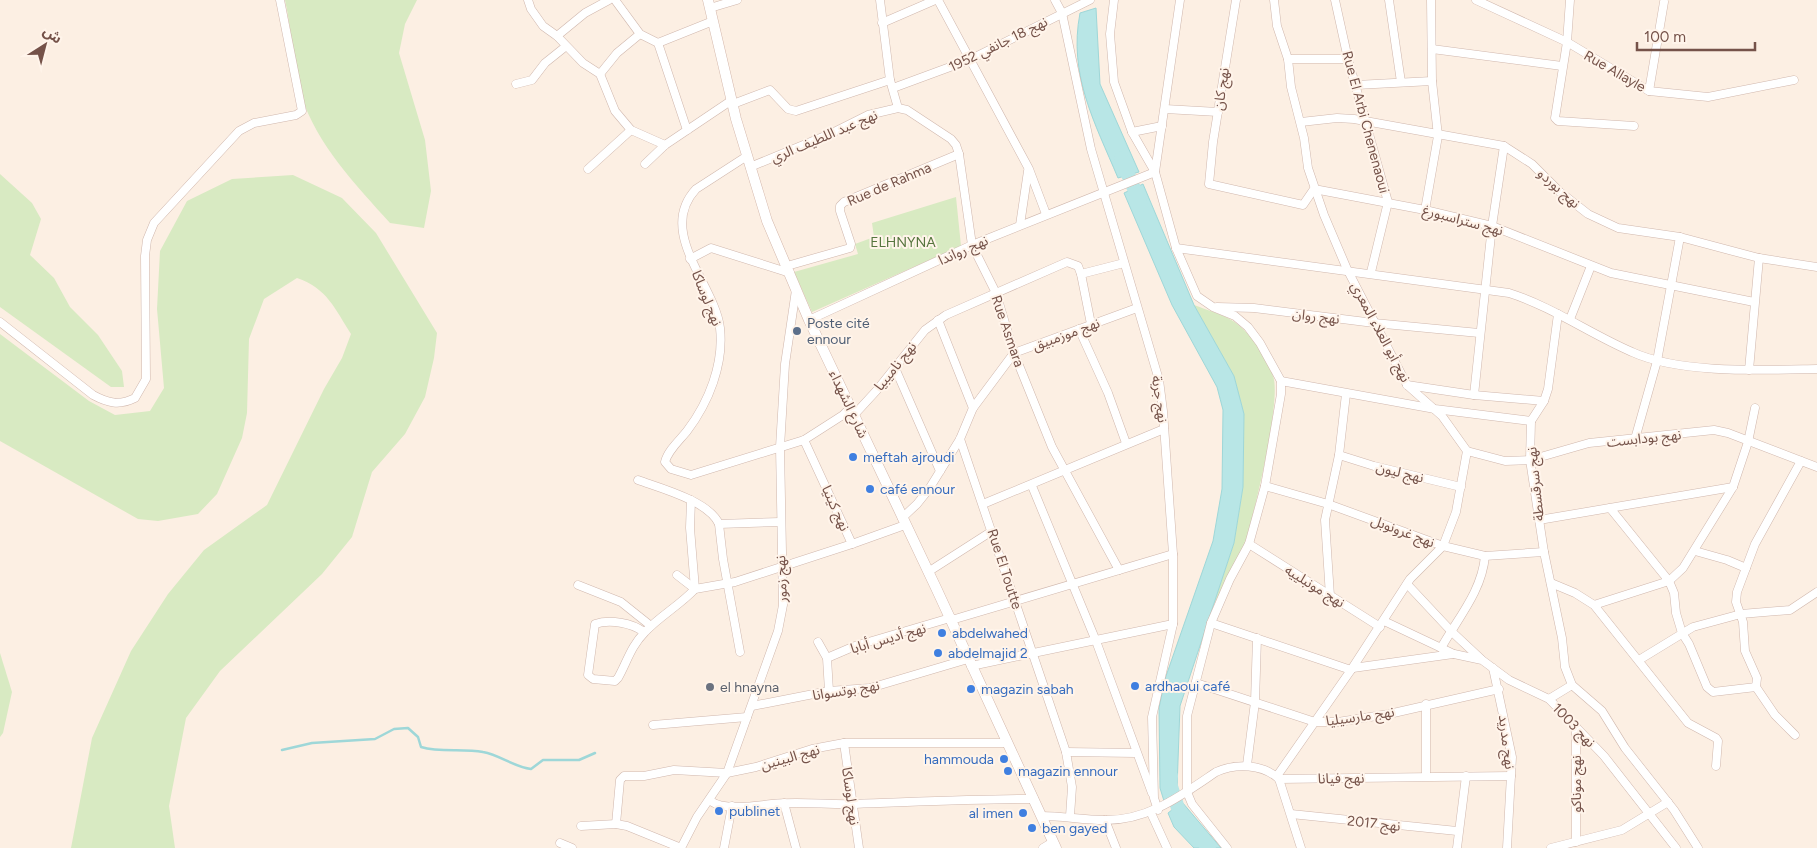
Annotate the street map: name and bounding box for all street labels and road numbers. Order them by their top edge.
street label: نهج 18 جانفي 1952 [946,13,1052,78]
street label: Rue Allayle [1581,47,1649,96]
street label: Rue El Arbi Chenenaoui [1338,49,1393,195]
street label: نهج كان [1210,66,1235,112]
street label: نهج عبد اللطيف الري [768,106,881,169]
street label: Rue de Rahma [845,159,934,210]
street label: نهج بوردو [1533,165,1584,214]
street label: نهج ستراسبورغ [1420,202,1505,241]
street label: نهج رواندا [936,232,992,271]
street label: نهج لوساكا [686,268,725,329]
street label: نهج أبو العلاء المعري [1345,279,1415,386]
street label: Rue Asmara [987,293,1028,369]
street label: نهج روان [1291,305,1341,330]
street label: نهج موزمبيق [1030,314,1103,356]
street label: نهج ناميبيا [871,338,922,395]
street label: شارع الشهداء [824,367,872,442]
street label: نهج جربة [1146,374,1171,424]
street label: نهج بودابست [1606,426,1683,453]
street label: نهج سرقسطة [1523,446,1550,522]
street label: نهج ليون [1374,458,1426,489]
street label: نهج كينيا [816,483,853,535]
street label: نهج غرونوبل [1368,512,1437,553]
street label: Rue El Toutte [984,527,1026,612]
street label: نهج زمور [772,555,793,604]
street label: نهج مونبلييه [1281,561,1348,613]
street label: نهج أديس أبابا [848,619,929,659]
street label: نهج بوتسوانا [811,677,881,706]
street label: نهج 1003 [1547,700,1599,753]
street label: نهج مارسيليا [1325,703,1396,732]
street label: نهج مدريد [1493,714,1518,771]
street label: نهج البينين [759,741,822,776]
street label: نهج موناكو [1568,755,1587,813]
street label: نهج لوساكا [836,766,863,827]
street label: نهج فيانا [1317,770,1365,789]
street label: نهج 2017 [1346,812,1402,837]

